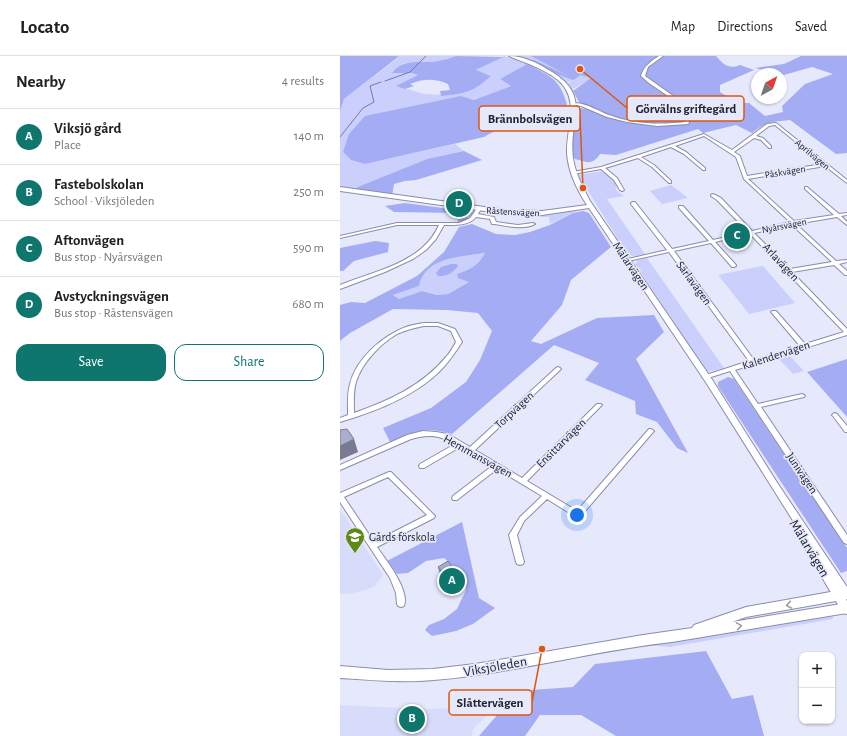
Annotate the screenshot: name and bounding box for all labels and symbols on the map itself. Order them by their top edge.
north arrow [751,68,787,104]
callout: Görvälns griftegård [627,96,744,121]
text: Görvälns griftegård [636,103,736,116]
callout: Brännbolsvägen [479,106,580,131]
text: Brännbolsvägen [488,113,572,126]
street label: Aprilvägen [793,137,832,172]
street label: Påskvägen [764,164,806,180]
pin: D [446,189,472,219]
street label: Råstensvägen [486,206,540,218]
street label: Nyårsvägen [761,217,807,235]
pin: C [724,221,750,251]
street label: Mälarvägen [611,240,651,292]
street label: Arlavägen [761,241,801,283]
street label: Särlavägen [674,259,714,307]
street label: Kalendervägen [741,338,811,372]
street label: Torpvägen [492,389,536,431]
street label: Ensittarvägen [534,416,588,470]
street label: Hemmansvägen [442,432,514,480]
street label: Junivägen [784,450,820,496]
your location [567,505,587,525]
street label: Mälarvägen [787,517,832,580]
school or university icon: Gårds förskola [344,526,366,554]
place label: Gårds förskola [369,531,436,543]
pin: A [439,566,465,596]
one-way arrow [786,600,792,609]
one-way arrow [735,622,742,631]
street label: Viksjöleden [462,655,528,679]
callout: Slåttervägen [449,690,532,715]
text: Slåttervägen [457,697,524,710]
pin: B [399,704,425,734]

